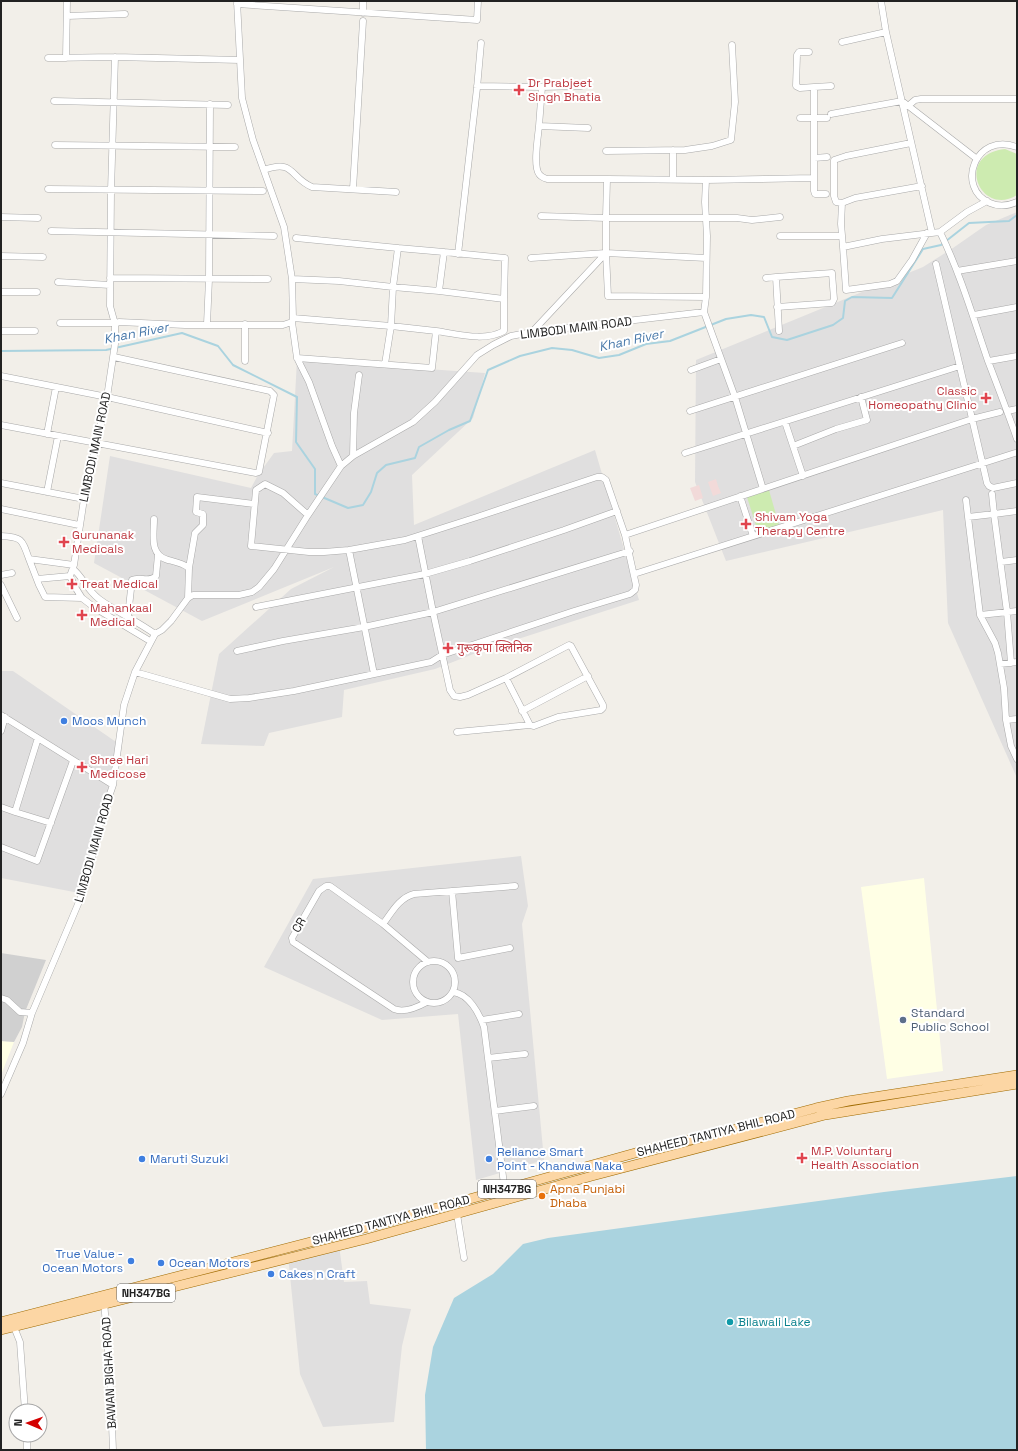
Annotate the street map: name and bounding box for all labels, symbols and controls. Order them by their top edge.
place label: Dr Prabjeet Singh Bhatia [528,75,601,105]
marker: Dr Prabjeet Singh Bhatia [513,84,525,96]
street label: LIMBODI MAIN ROAD [519,313,633,343]
water label: Khan River [102,318,172,348]
water label: Khan River [597,324,667,355]
place label: Classic Homeopathy Clinic [868,383,977,413]
street label: LIMBODI MAIN ROAD [75,390,115,504]
marker: Classic Homeopathy Clinic [980,392,992,404]
place label: Shivam Yoga Therapy Centre [755,509,845,539]
marker: Shivam Yoga Therapy Centre [740,518,752,530]
place label: Gurunanak Medicals [72,527,135,557]
marker: Gurunanak Medicals [59,537,69,547]
place label: Treat Medical [80,576,158,592]
marker: Treat Medical [67,579,77,589]
place label: Mahankaal Medical [90,600,152,630]
marker: Mahankaal Medical [77,610,87,620]
place label: गुरूकृपा क्लिनिक [457,640,533,656]
marker: गुरूकृपा क्लिनिक [442,642,454,654]
place label: Moos Munch [72,713,146,729]
marker: Moos Munch [59,716,69,726]
place label: Shree Hari Medicose [90,752,149,782]
marker: Shree Hari Medicose [77,762,87,772]
street label: LIMBODI MAIN ROAD [71,792,117,904]
street label: CR [288,914,310,936]
place label: Standard Public School [911,1005,989,1035]
marker: Standard Public School [898,1015,908,1025]
street label: SHAHEED TANTIYA BHIL ROAD [635,1106,797,1160]
place label: M.P. Voluntary Health Association [811,1143,919,1173]
place label: Reliance Smart Point - Khandwa Naka [497,1144,622,1174]
place label: Maruti Suzuki [150,1151,228,1167]
marker: M.P. Voluntary Health Association [796,1152,808,1164]
marker: Maruti Suzuki [137,1154,147,1164]
marker: Reliance Smart Point - Khandwa Naka [484,1154,494,1164]
road number: NH347BG [478,1180,536,1198]
place label: Apna Punjabi Dhaba [550,1181,625,1211]
street label: SHAHEED TANTIYA BHIL ROAD [310,1191,472,1249]
marker: Apna Punjabi Dhaba [537,1191,547,1201]
place label: True Value - Ocean Motors [42,1246,123,1276]
place label: Ocean Motors [169,1255,250,1271]
marker: True Value - Ocean Motors [126,1256,136,1266]
marker: Ocean Motors [156,1258,166,1268]
place label: Cakes n Craft [279,1266,356,1282]
marker: Cakes n Craft [266,1269,276,1279]
road number: NH347BG [117,1284,175,1302]
place label: Bilawali Lake [738,1314,811,1330]
street label: BAWAN BIGHA ROAD [98,1317,120,1429]
marker: Bilawali Lake [725,1317,735,1327]
north arrow [8,1403,48,1443]
text: N [11,1419,25,1427]

